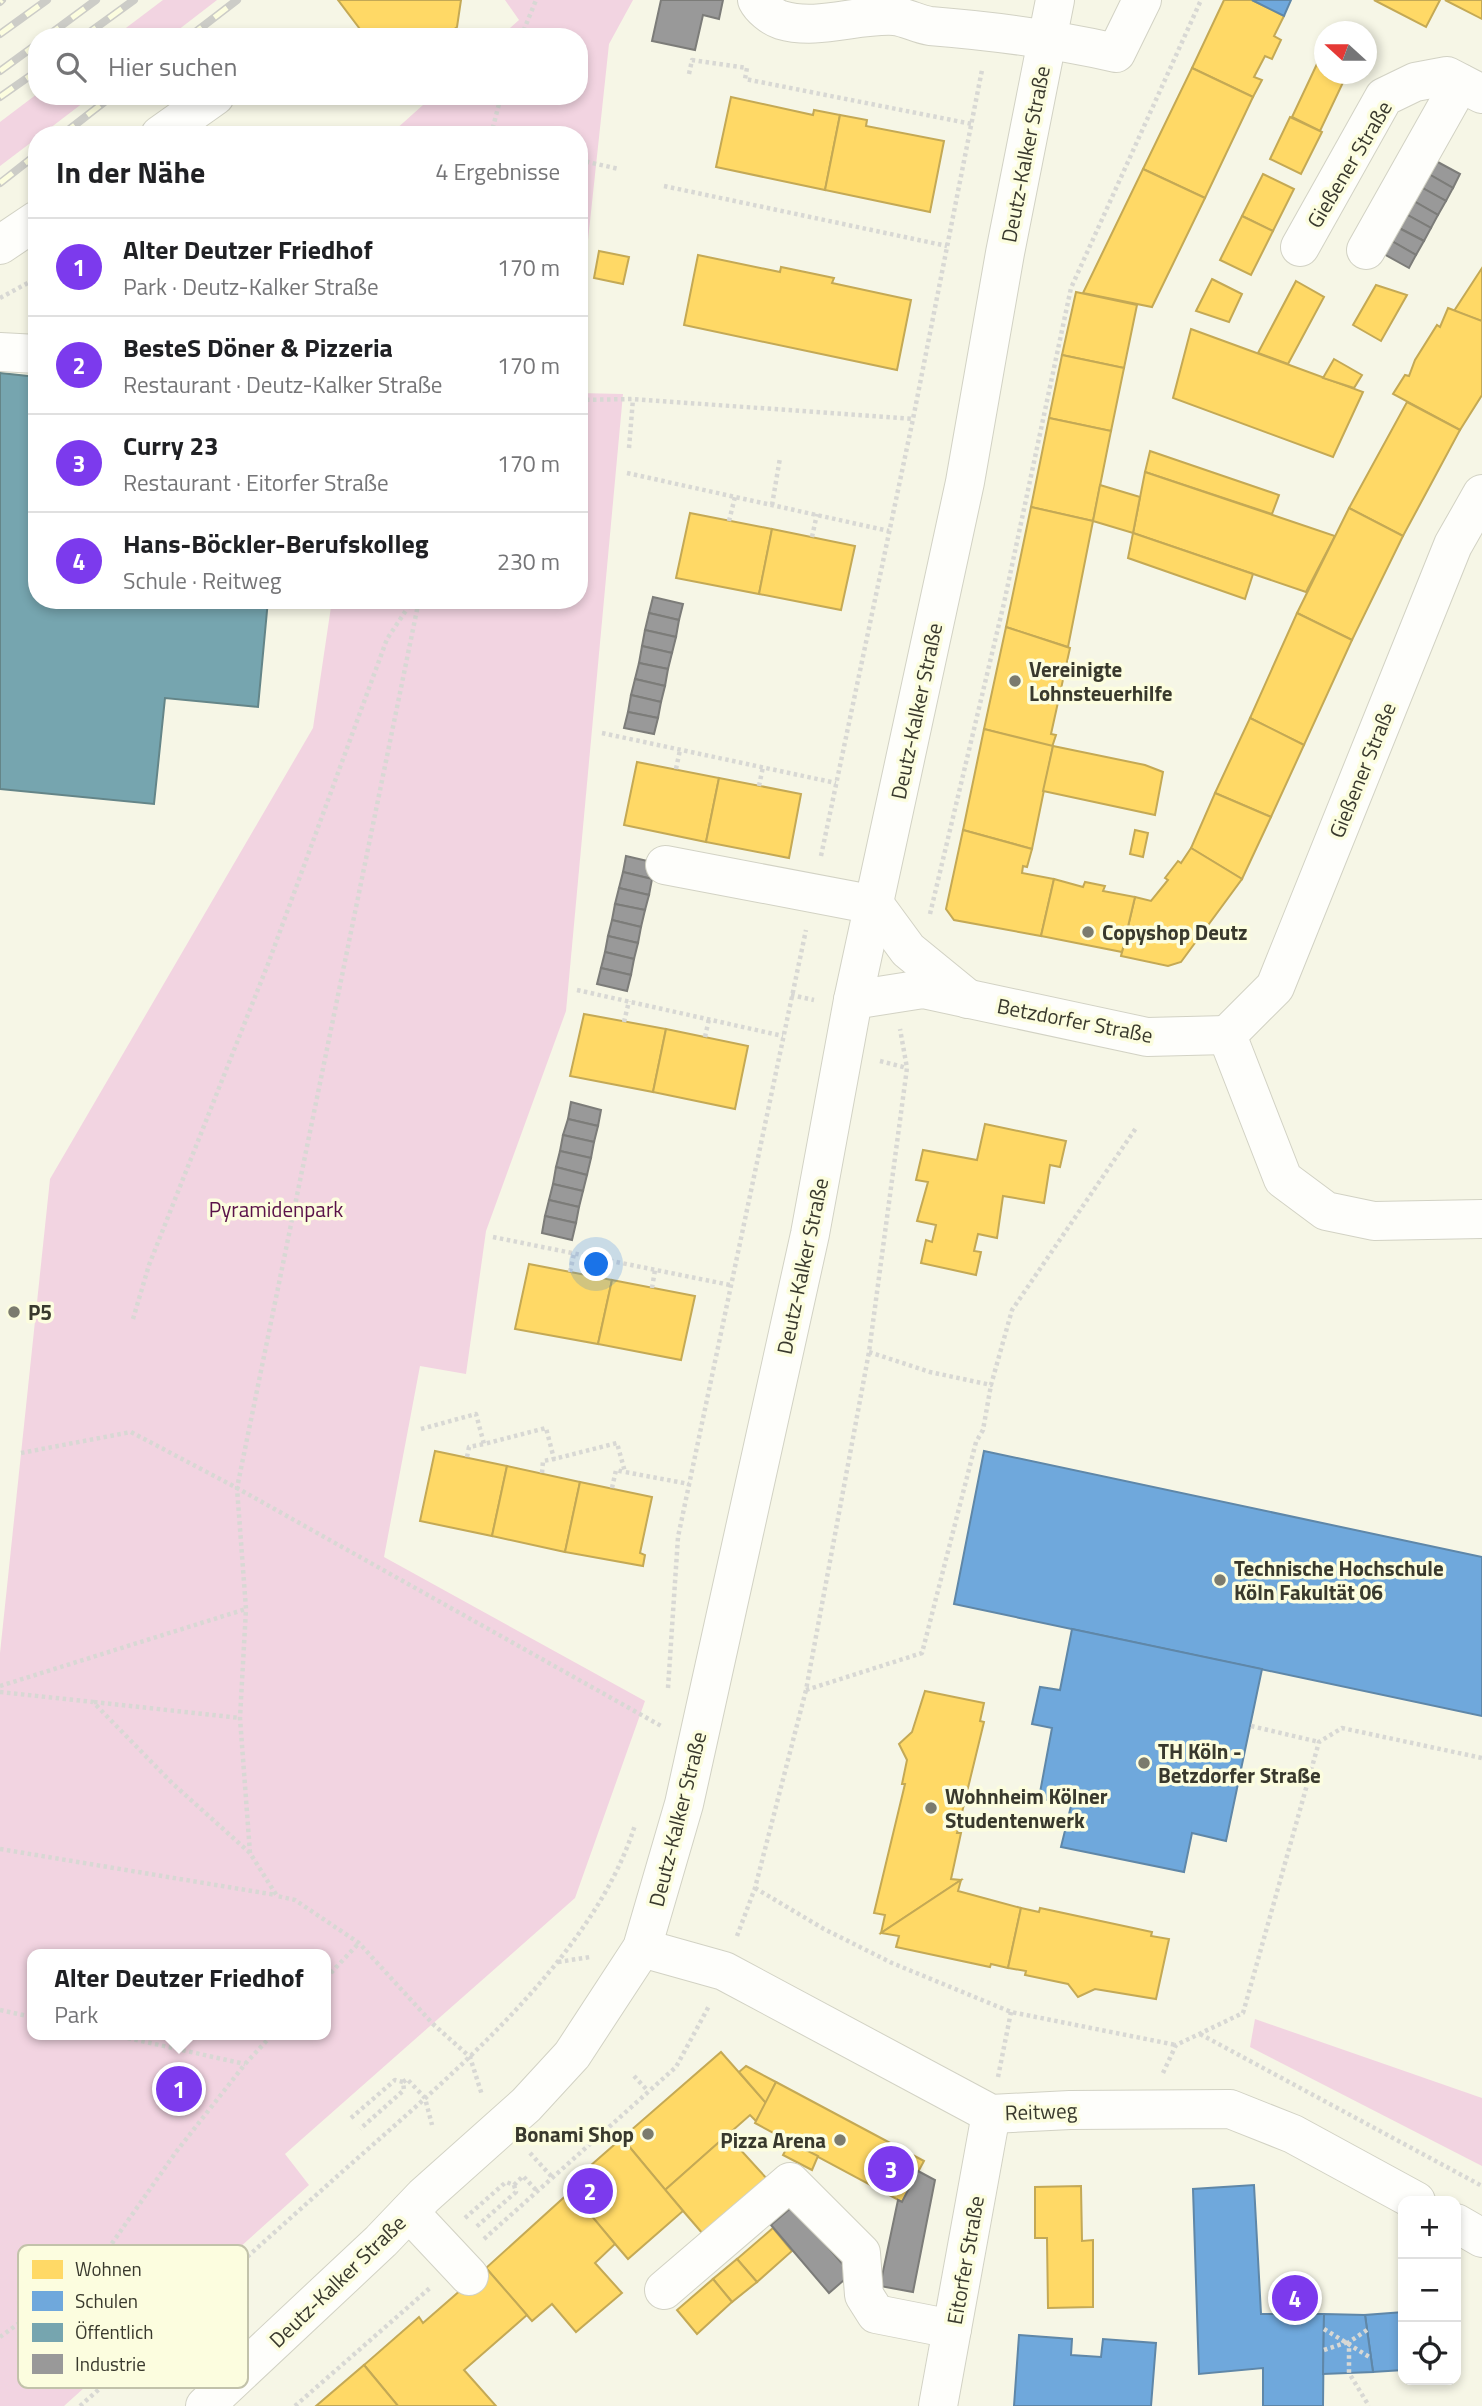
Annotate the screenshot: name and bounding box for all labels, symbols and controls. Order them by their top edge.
north arrow [1314,21,1377,84]
search box [28,28,588,105]
text: Hier suchen [108,47,237,86]
icon: search [52,48,90,86]
street label: Deutz-Kalker Straße [992,63,1058,245]
street label: Gießener Straße [1298,94,1400,234]
text: In der Nähe [56,149,205,195]
text: 4 Ergebnisse [436,154,560,189]
text: Alter Deutzer Friedhof [123,230,373,269]
text: 1 [73,250,85,285]
text: 170 m [497,250,560,285]
text: Park · Deutz-Kalker Straße [123,269,379,304]
text: BesteS Döner & Pizzeria [123,328,393,367]
text: 2 [73,348,85,383]
text: 170 m [497,348,560,383]
text: Restaurant · Deutz-Kalker Straße [123,367,442,402]
text: Curry 23 [123,426,219,465]
text: 3 [73,446,85,481]
text: 170 m [497,446,560,481]
text: Restaurant · Eitorfer Straße [123,465,389,500]
text: Hans-Böckler-Berufskolleg [123,524,429,563]
text: 4 [73,544,85,579]
text: 230 m [497,544,560,579]
text: Schule · Reitweg [123,563,282,598]
street label: Deutz-Kalker Straße [882,620,950,802]
place label: Vereinigte Lohnsteuerhilfe [1029,653,1173,709]
marker: Vereinigte Lohnsteuerhilfe [1007,673,1023,689]
street label: Gießener Straße [1320,697,1404,843]
place label: Copyshop Deutz [1102,916,1248,948]
marker: Copyshop Deutz [1080,924,1096,940]
street label: Betzdorfer Straße [994,989,1156,1051]
street label: Deutz-Kalker Straße [768,1175,836,1357]
park label: Pyramidenpark [209,1193,343,1225]
your location [579,1247,613,1281]
place label: P5 [28,1296,52,1328]
marker: P5 [6,1304,22,1320]
place label: Technische Hochschule Köln Fakultät 06 [1234,1552,1444,1608]
marker: Technische Hochschule Köln Fakultät 06 [1212,1572,1228,1588]
street label: Deutz-Kalker Straße [640,1728,714,1910]
place label: TH Köln - Betzdorfer Straße [1158,1735,1321,1791]
marker: TH Köln - Betzdorfer Straße [1136,1755,1152,1771]
place label: Wohnheim Kölner Studentenwerk [945,1780,1108,1836]
marker: Wohnheim Kölner Studentenwerk [923,1800,939,1816]
popup [27,1949,331,2040]
text: Alter Deutzer Friedhof [54,1958,304,1997]
text: Park [54,1997,98,2032]
pin: 1 [156,2063,202,2115]
street label: Reitweg [1004,2094,1078,2128]
place label: Bonami Shop [514,2118,634,2150]
place label: Pizza Arena [720,2124,826,2156]
marker: Bonami Shop [640,2126,656,2142]
marker: Pizza Arena [832,2132,848,2148]
pin: 3 [868,2143,914,2195]
pin: 2 [567,2165,613,2217]
street label: Eitorfer Straße [938,2193,992,2327]
map controls [1398,2196,1461,2385]
button: + [1398,2196,1461,2259]
street label: Deutz-Kalker Straße [261,2207,413,2355]
legend [18,2245,248,2388]
text: Wohnen [75,2254,142,2283]
button: − [1398,2259,1461,2322]
pin: 4 [1272,2272,1318,2324]
text: Schulen [75,2286,138,2315]
text: Öffentlich [75,2317,153,2346]
button: locate [1398,2322,1461,2385]
text: Industrie [75,2349,146,2378]

